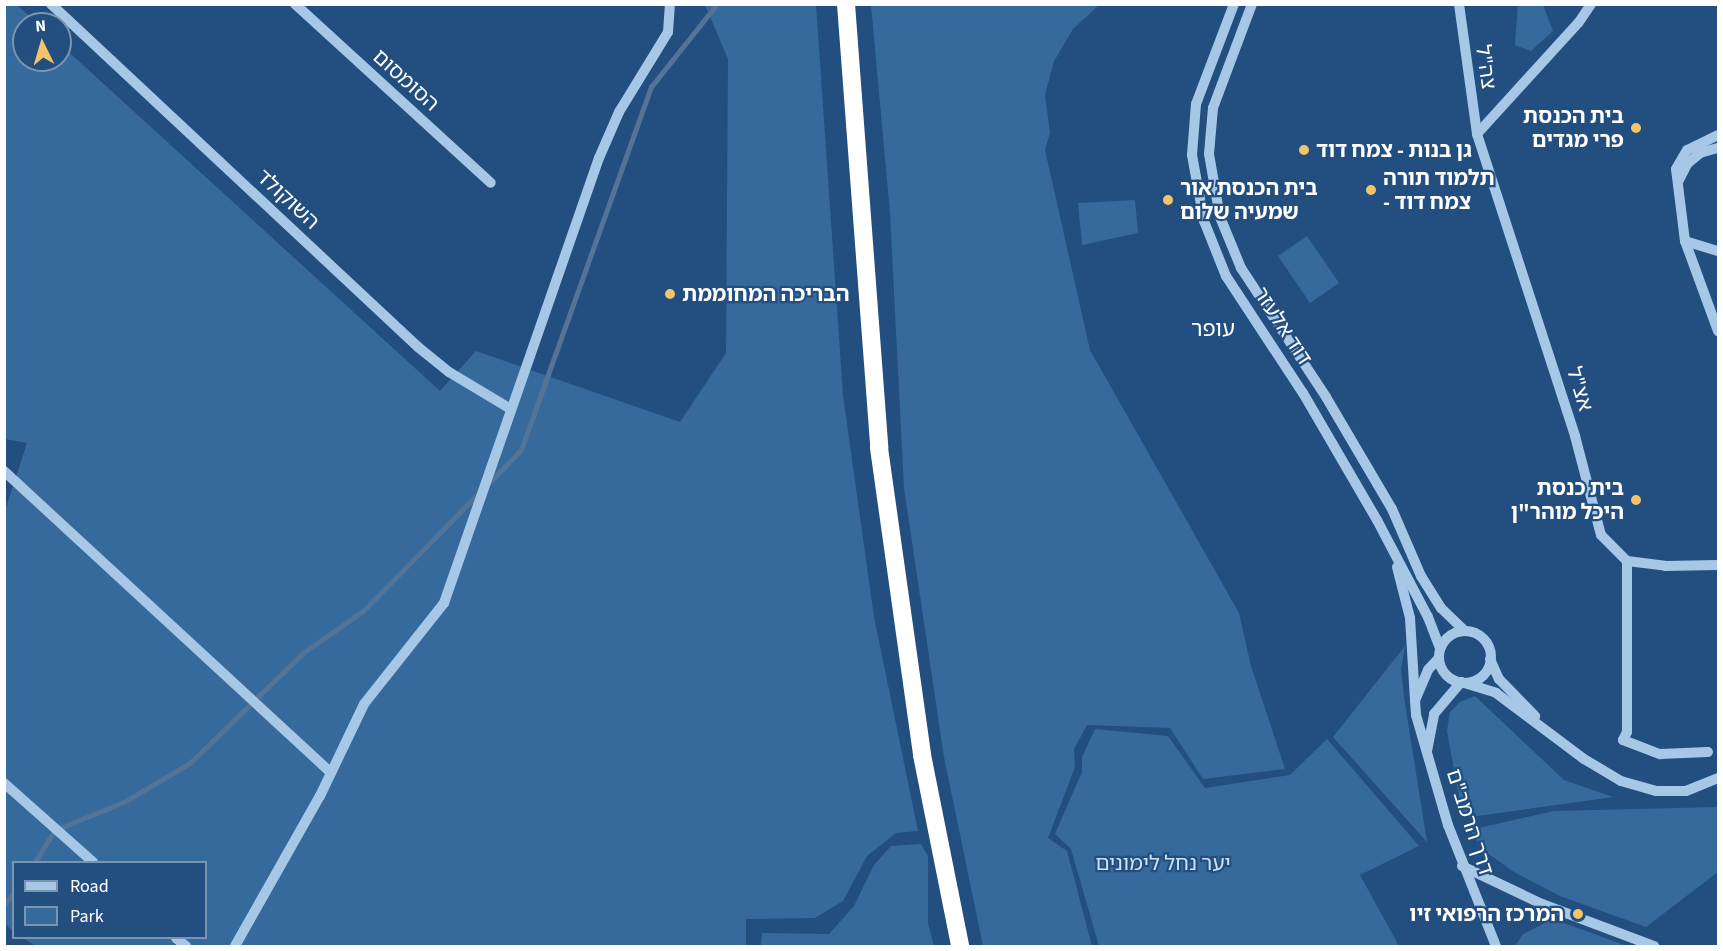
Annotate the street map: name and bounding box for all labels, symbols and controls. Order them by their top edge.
north arrow [12,12,72,72]
text: N [34,15,47,37]
street label: צה"ל [1470,43,1502,91]
street label: הסומסום [368,44,444,116]
place label: בית הכנסת פרי מגדים [1523,103,1624,153]
marker: בית הכנסת פרי מגדים [1629,121,1643,135]
place label: גן בנות - צמח דוד [1316,137,1472,163]
marker: גן בנות - צמח דוד [1297,143,1311,157]
street label: השוקולד [251,164,325,234]
place label: תלמוד תורה - צמח דוד [1383,165,1495,215]
place label: בית הכנסת אור שמעיה שלום [1180,175,1318,225]
marker: תלמוד תורה - צמח דוד [1364,183,1378,197]
marker: בית הכנסת אור שמעיה שלום [1161,193,1175,207]
place label: הבריכה המחוממת [682,281,850,307]
street label: דוד אלעזר [1249,282,1317,370]
marker: הבריכה המחוממת [663,287,677,301]
district label: עופר [1191,317,1235,343]
street label: אצ"ל [1561,364,1599,414]
place label: בית כנסת היכל מוהר"ן [1511,475,1624,525]
marker: בית כנסת היכל מוהר"ן [1629,493,1643,507]
street label: דרך הרמב"ם [1441,766,1499,878]
park label: יער נחל לימונים [1095,850,1231,876]
legend [12,861,207,939]
text: Road [70,874,109,899]
place label: המרכז הרפואי זיו [1409,901,1564,927]
text: Park [70,904,104,929]
marker: המרכז הרפואי זיו [1569,905,1587,923]

